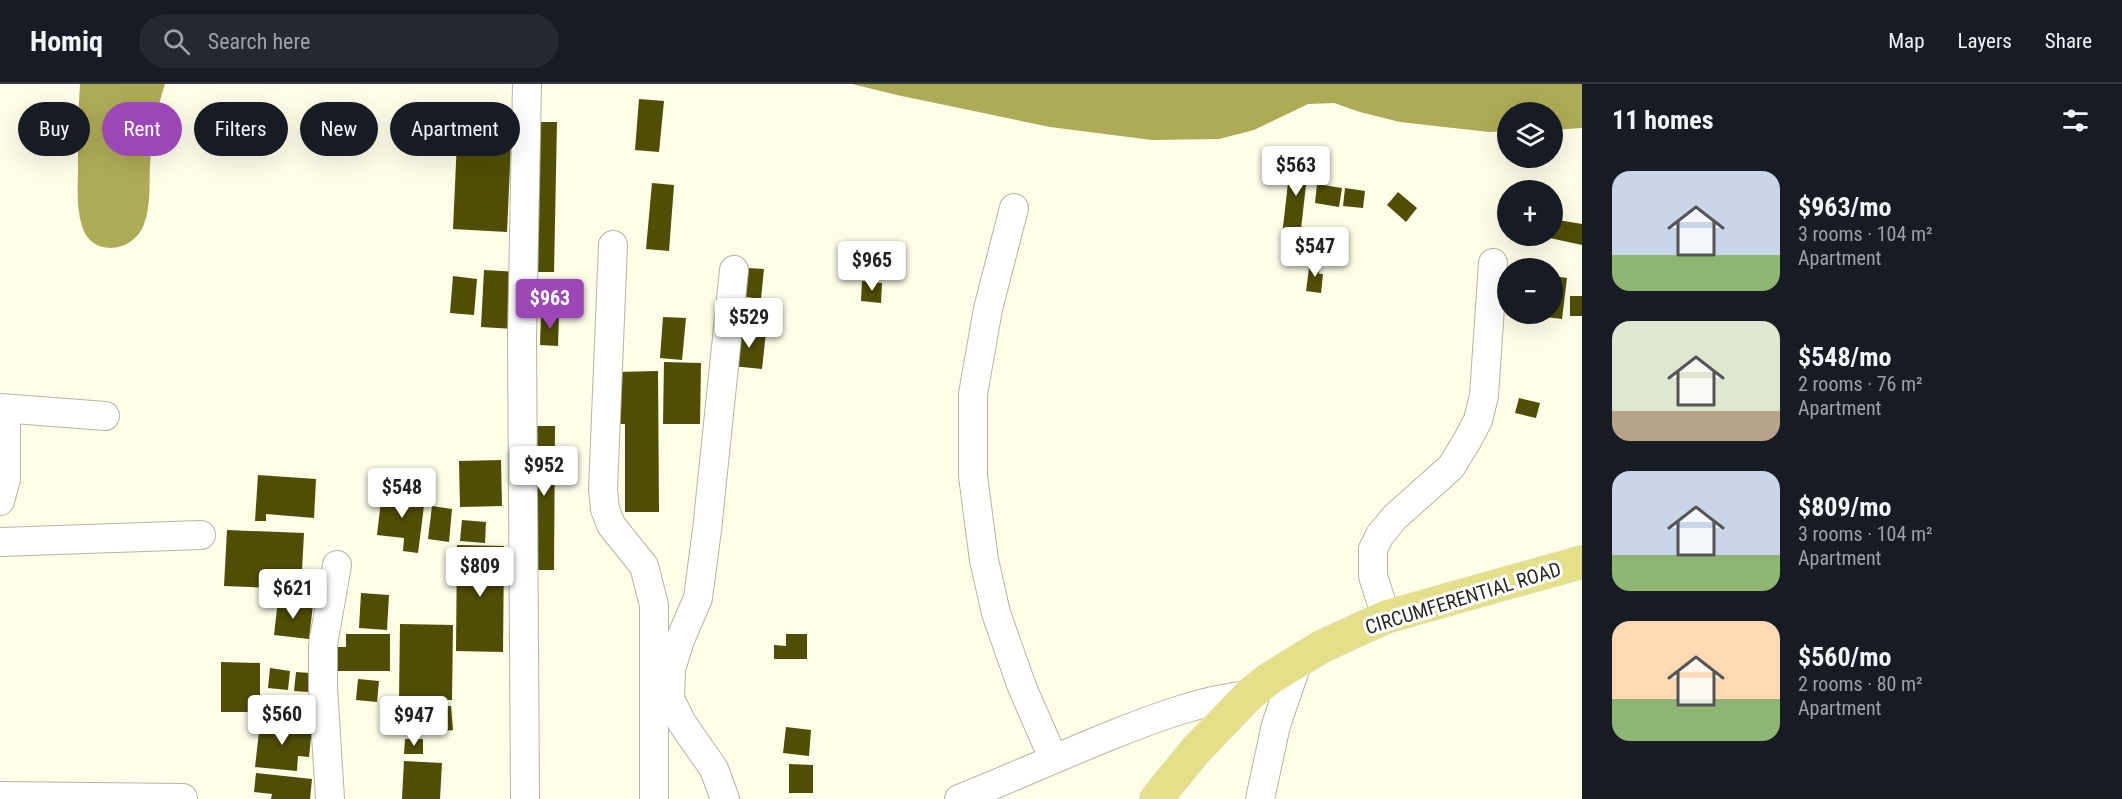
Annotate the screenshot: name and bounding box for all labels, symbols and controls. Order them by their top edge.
search box [139,14,559,68]
text: Homiq [30,25,103,58]
icon: search [160,25,193,58]
text: Search here [208,29,310,54]
text: Map [1888,29,1925,53]
text: Layers [1958,29,2012,53]
text: Share [2045,29,2092,53]
chip: Buy [18,102,90,156]
chip: Rent [102,102,182,156]
chip: Filters [194,102,288,156]
chip: New [300,102,378,156]
chip: Apartment [390,102,520,156]
map controls [1497,102,1563,324]
button: layers [1497,102,1563,168]
icon: filters [2059,104,2092,137]
text: 11 homes [1612,105,1714,135]
pin: $563 [1260,146,1332,197]
text: $563 [1276,153,1316,177]
button: + [1497,180,1563,246]
text: $963/mo [1798,192,1891,222]
icon: home [1660,195,1732,267]
text: 3 rooms · 104 m² [1798,222,1933,246]
pin: $547 [1279,227,1351,278]
text: $547 [1295,234,1335,258]
pin: $965 [836,241,908,292]
text: Apartment [1798,246,1882,270]
text: $965 [852,248,892,272]
button: − [1497,258,1563,324]
pin: $963 [514,279,586,330]
text: $963 [530,286,570,310]
pin: $529 [713,298,785,349]
text: $529 [729,305,769,329]
text: $548/mo [1798,342,1891,372]
icon: home [1660,345,1732,417]
text: 2 rooms · 76 m² [1798,372,1923,396]
text: Apartment [1798,396,1882,420]
pin: $952 [508,446,580,497]
text: $952 [524,453,564,477]
pin: $548 [366,468,438,519]
text: $548 [382,475,422,499]
text: $809/mo [1798,492,1891,522]
icon: home [1660,495,1732,567]
text: 3 rooms · 104 m² [1798,522,1933,546]
text: Apartment [1798,546,1882,570]
pin: $809 [444,547,516,598]
text: $809 [460,554,500,578]
street label: CIRCUMFERENTIAL ROAD [1362,557,1564,639]
pin: $621 [257,569,329,620]
text: $621 [273,576,313,600]
text: $560/mo [1798,642,1891,672]
icon: home [1660,645,1732,717]
text: 2 rooms · 80 m² [1798,672,1923,696]
pin: $560 [246,695,318,746]
pin: $947 [378,696,450,747]
text: Apartment [1798,696,1882,720]
text: $560 [262,702,302,726]
text: $947 [394,703,434,727]

